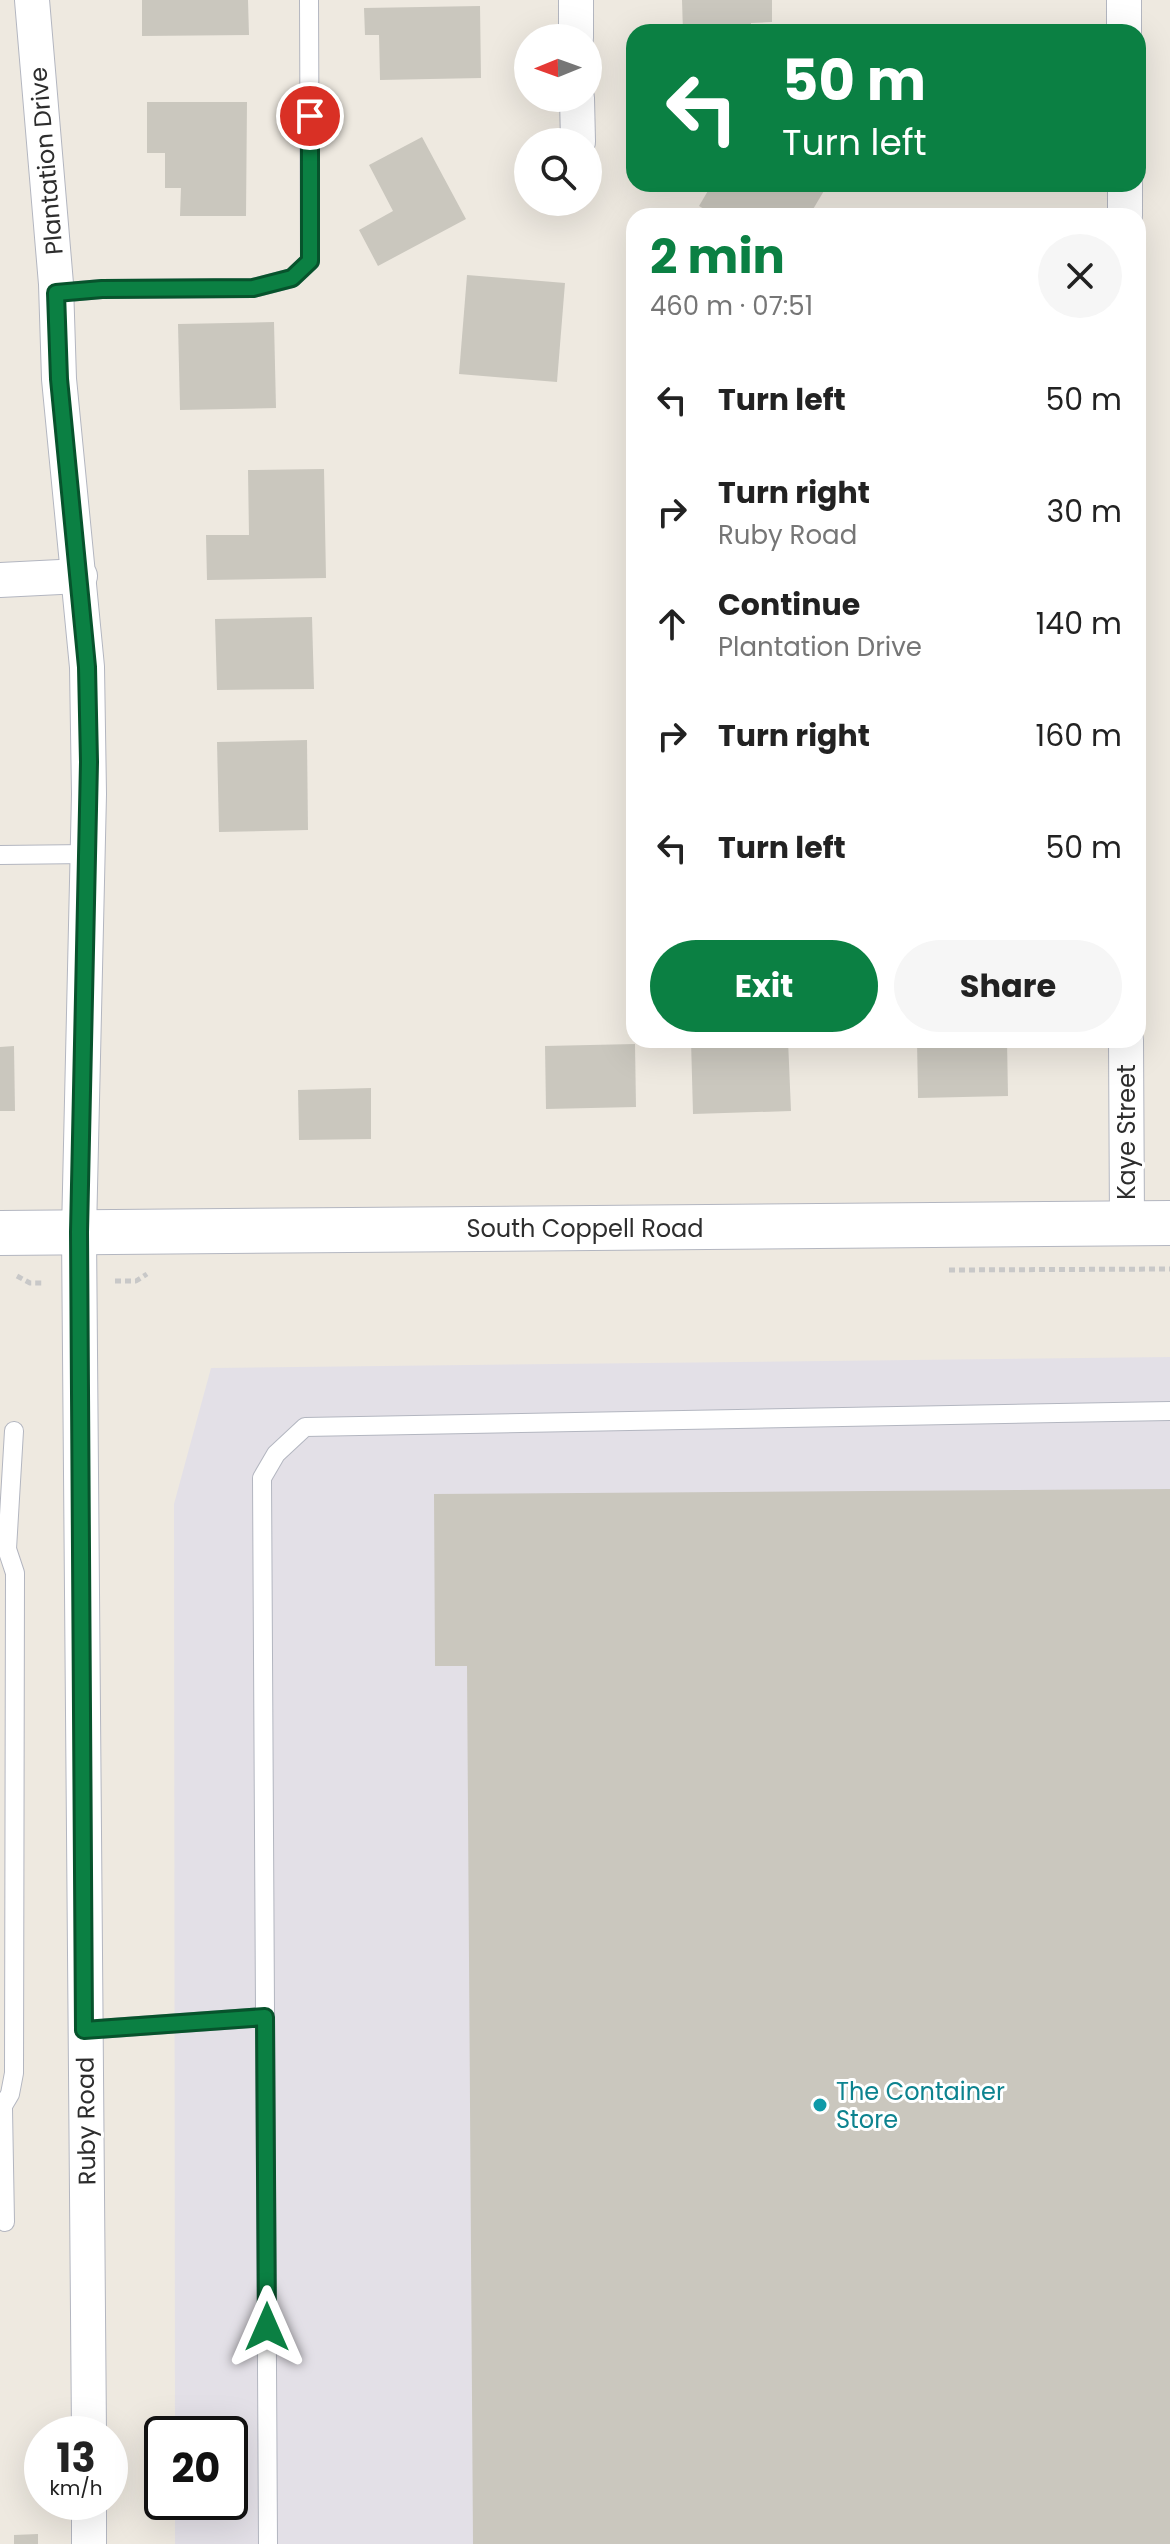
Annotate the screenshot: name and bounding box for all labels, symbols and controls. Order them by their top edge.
north arrow [514,24,602,112]
map controls [514,24,602,216]
text: 50 m [782,41,926,120]
icon: left [650,56,754,160]
street label: Plantation Drive [21,66,71,256]
pin [276,82,344,150]
icon: arrive [288,94,332,138]
text: Turn left [782,117,927,168]
button: search [514,128,602,216]
text: 2 min [650,223,785,290]
button: close [1038,234,1122,318]
text: 460 m · 07:51 [650,288,813,324]
icon: left [650,378,694,422]
text: Turn left [718,378,846,421]
text: 50 m [1045,378,1122,421]
text: Turn right [718,471,870,514]
icon: right [650,490,694,534]
text: 30 m [1047,490,1122,533]
text: Ruby Road [718,517,857,553]
text: Continue [718,583,860,626]
icon: ahead [650,602,694,646]
text: 140 m [1036,602,1122,645]
text: Plantation Drive [718,629,922,665]
icon: right [650,714,694,758]
text: Turn right [718,714,870,757]
text: 160 m [1036,714,1122,757]
icon: left [650,826,694,870]
text: Turn left [718,826,846,869]
text: 50 m [1045,826,1122,869]
button: Exit [650,940,878,1032]
button: Share [894,940,1122,1032]
street label: Kaye Street [1110,1064,1143,1200]
street label: South Coppell Road [466,1212,704,1245]
street label: Ruby Road [68,2056,104,2186]
place label: The Container Store [836,2075,1005,2136]
marker: The Container Store [811,2096,829,2114]
position arrow [225,2285,309,2369]
speed limit sign: 20 [144,2416,248,2520]
text: 13 [56,2430,96,2486]
text: km/h [49,2474,103,2502]

